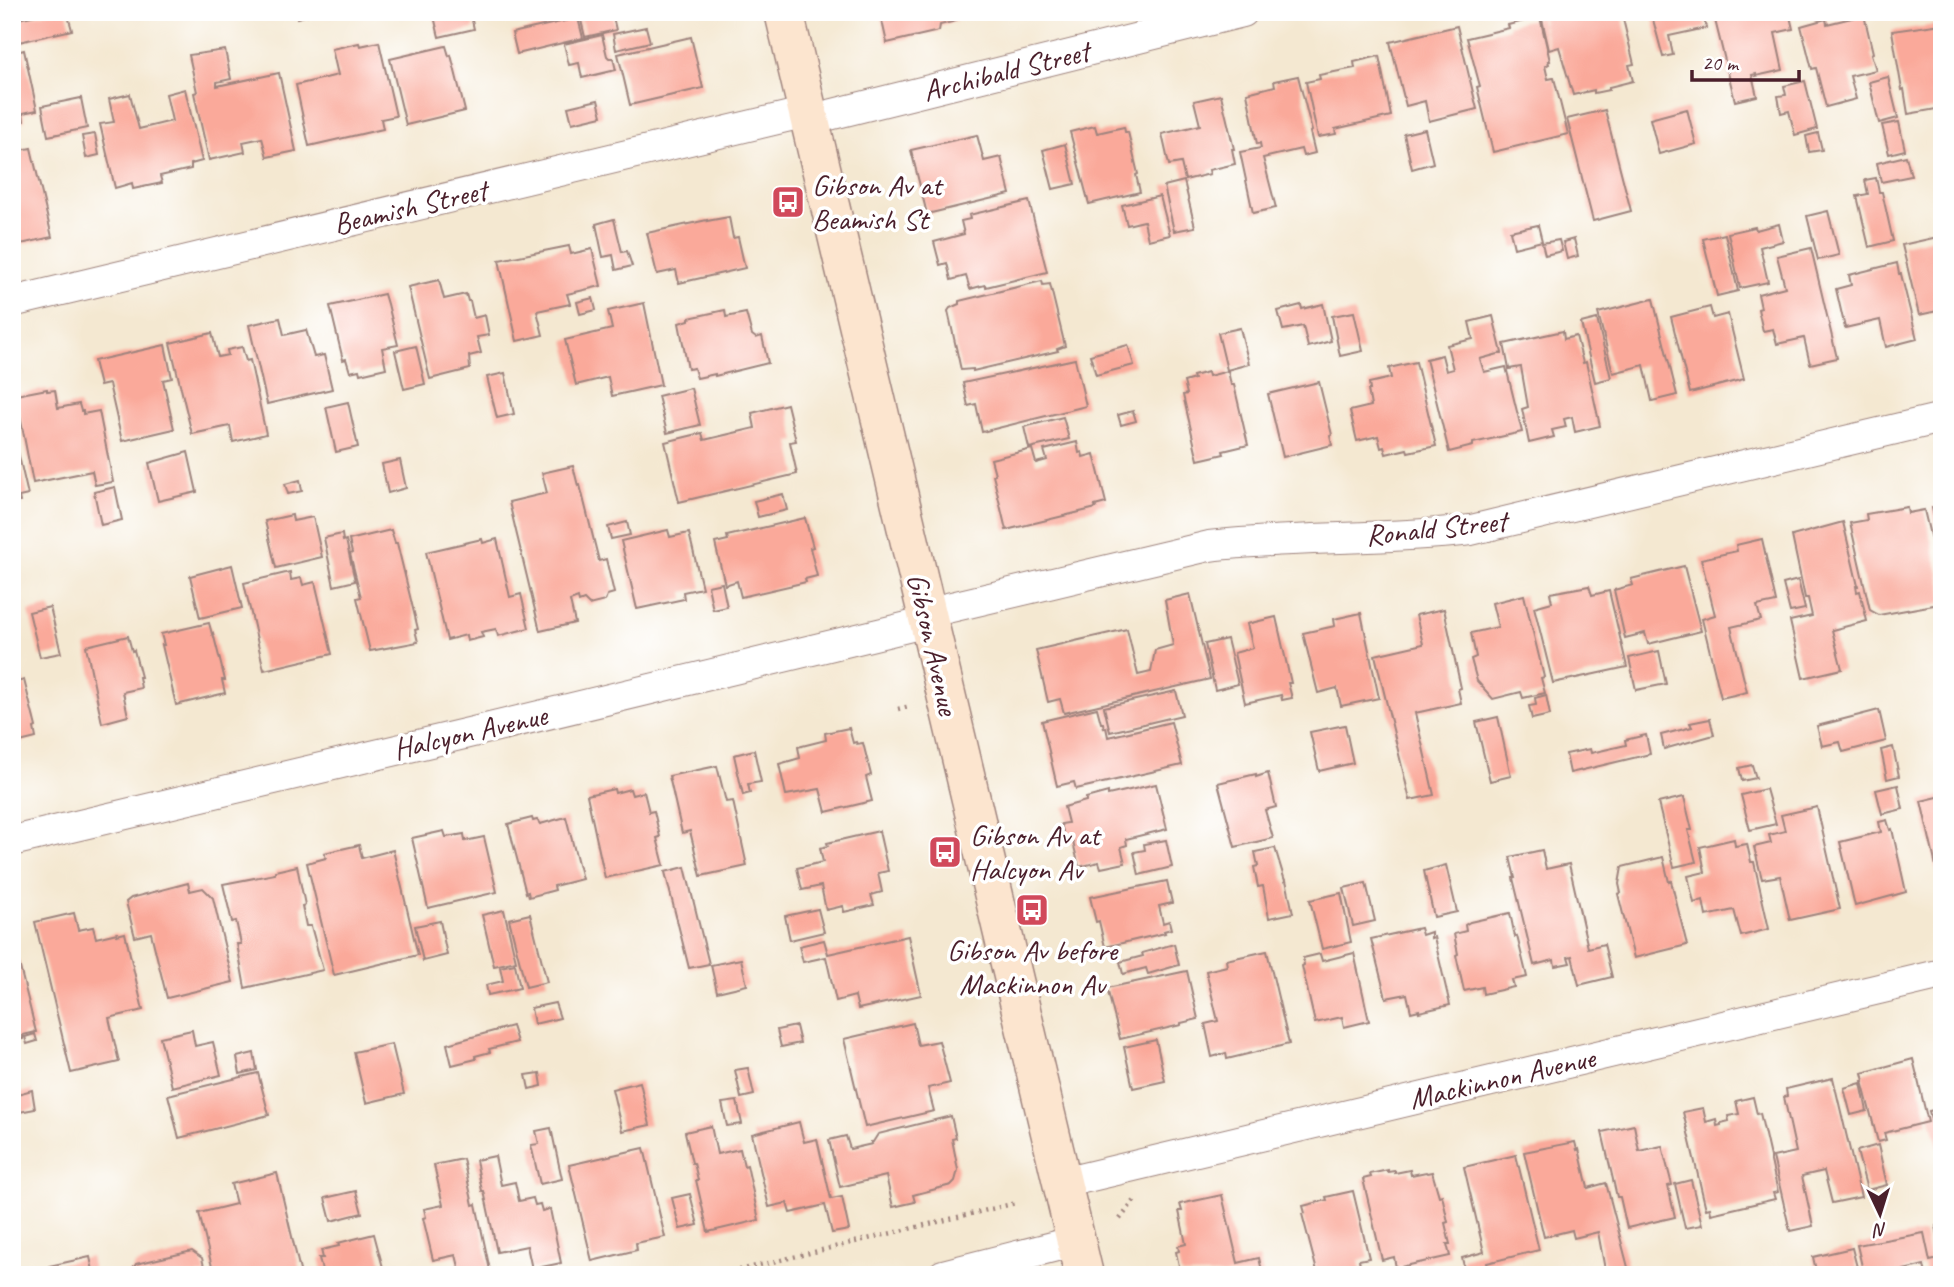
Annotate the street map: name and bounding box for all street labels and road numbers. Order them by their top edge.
street label: Archibald Street [919,31,1097,110]
street label: Beamish Street [330,170,494,243]
street label: Ronald Street [1364,501,1512,554]
street label: Gibson Avenue [898,570,968,721]
street label: Halcyon Avenue [390,695,553,768]
street label: Mackinnon Avenue [1405,1038,1601,1118]

